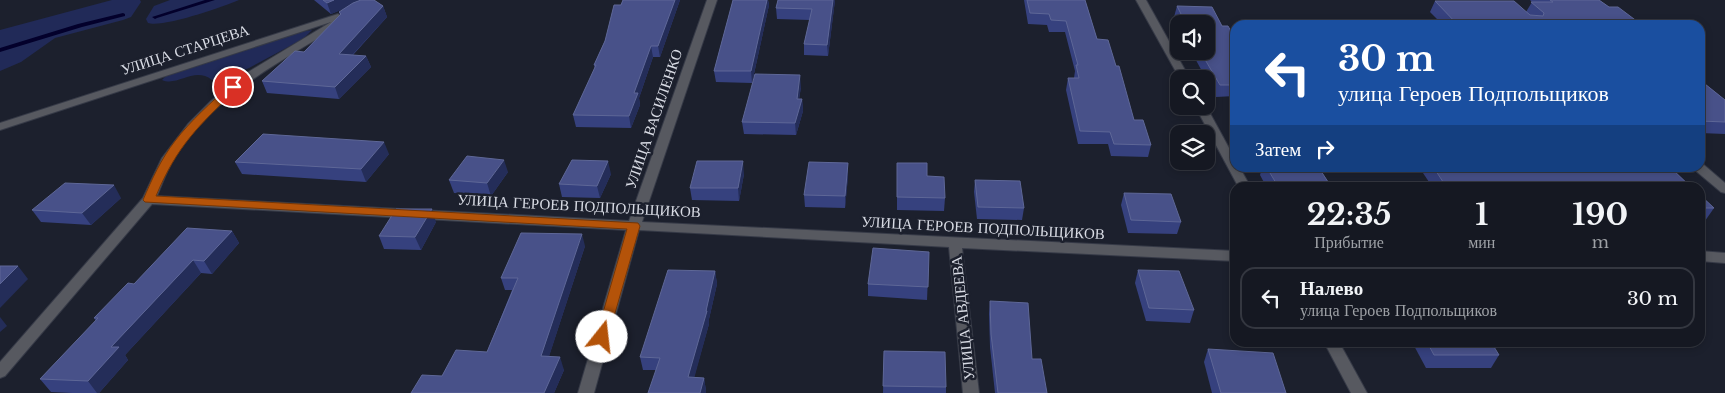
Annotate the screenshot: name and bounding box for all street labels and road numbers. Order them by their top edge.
street label: УЛИЦА СТАРЦЕВА [118,20,251,79]
street label: УЛИЦА ВАСИЛЕНКО [621,46,686,191]
street label: УЛИЦА ГЕРОЕВ ПОДПОЛЬЩИКОВ [457,190,701,221]
street label: УЛИЦА ГЕРОЕВ ПОДПОЛЬЩИКОВ [861,212,1105,243]
street label: УЛИЦА АВДЕЕВА [947,255,978,381]

